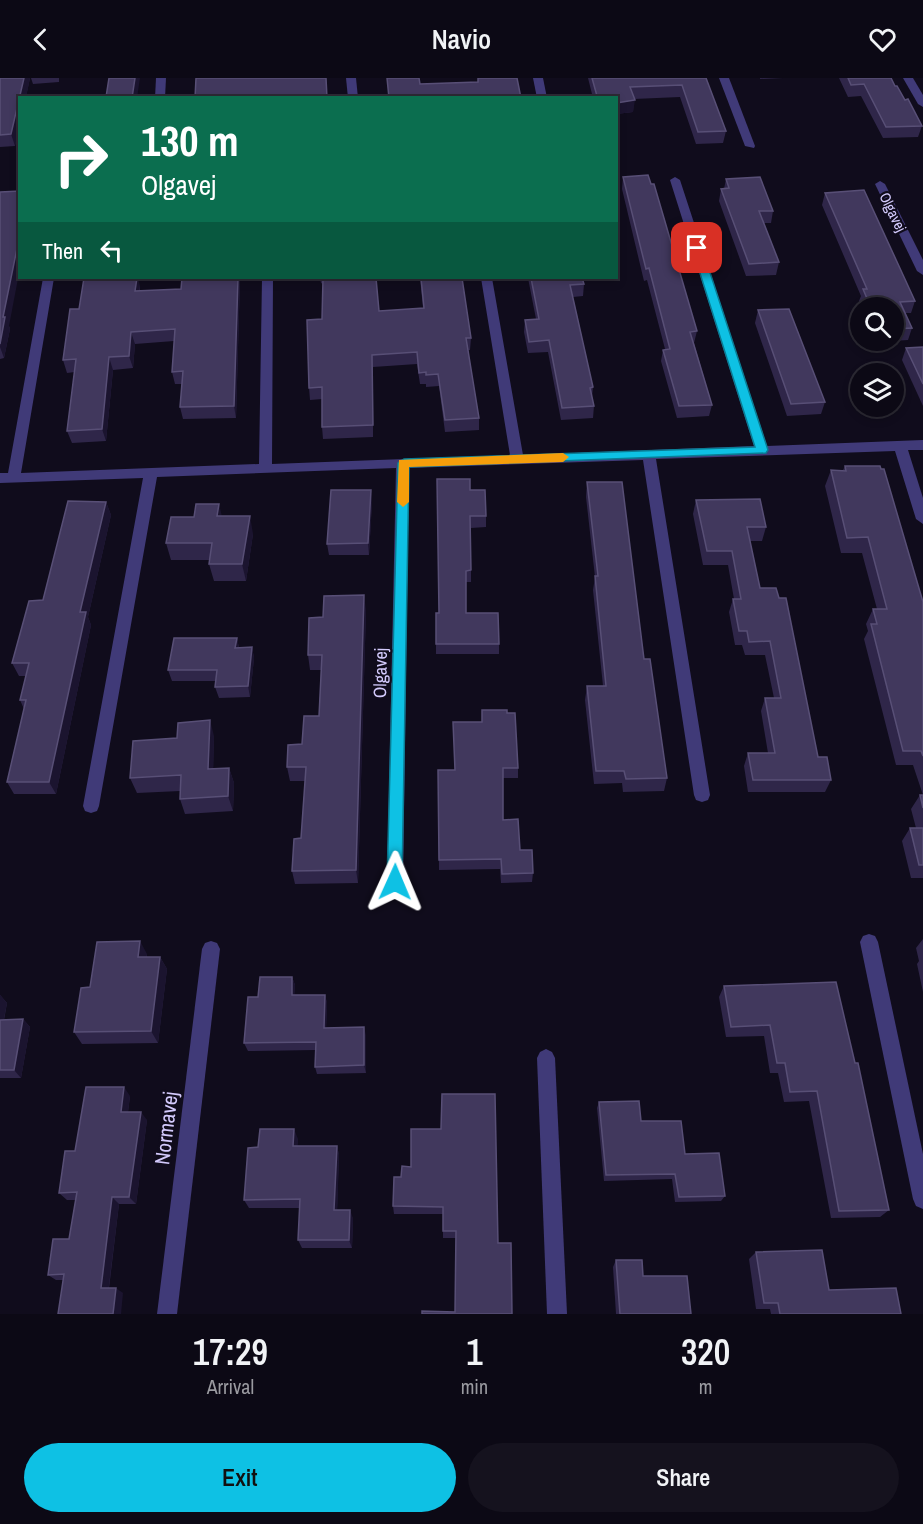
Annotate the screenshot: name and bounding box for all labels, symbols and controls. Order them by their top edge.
text: Navio [432,21,491,57]
icon: back [24,23,57,56]
icon: heart [866,23,899,56]
text: 130 m [141,113,239,169]
icon: right [42,120,120,198]
text: Olgavej [141,167,216,203]
street label: Olgavej [874,189,912,235]
pin [671,222,722,273]
icon: arrive [680,231,713,264]
icon: left [95,234,128,267]
text: Then [42,236,83,266]
map controls [850,297,904,417]
button: search [850,297,904,351]
button: layers [850,363,904,417]
street label: Olgavej [367,648,393,698]
position arrow [363,850,427,914]
street label: Normavej [147,1090,185,1166]
text: 17:29 [193,1328,268,1376]
text: 1 [466,1328,483,1376]
text: 320 [681,1328,730,1376]
text: Arrival [207,1373,254,1400]
text: min [461,1373,488,1400]
text: m [699,1373,712,1400]
button: Exit [24,1443,456,1512]
button: Share [468,1443,899,1512]

